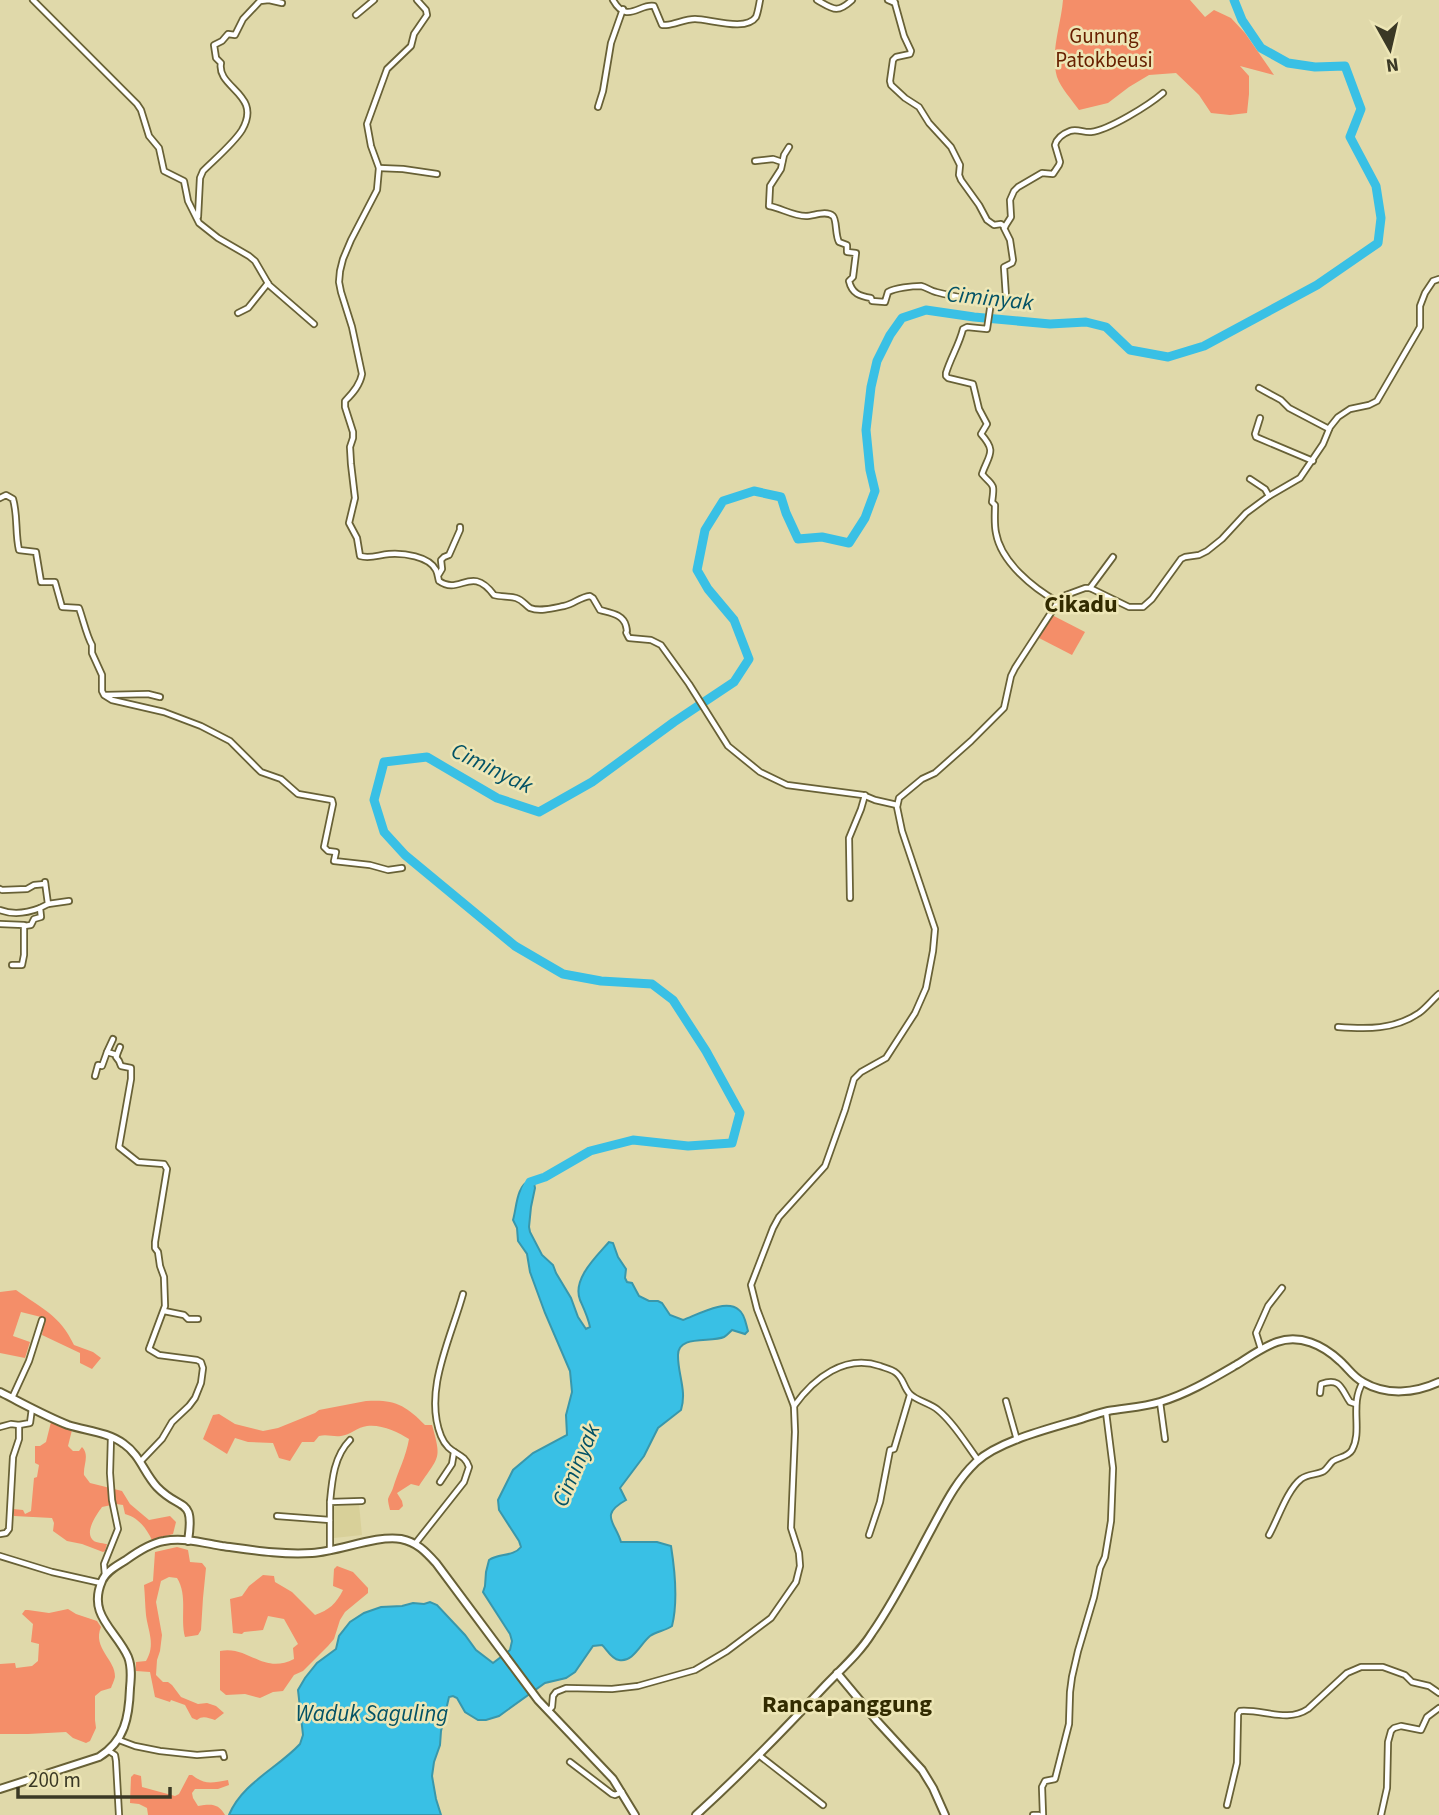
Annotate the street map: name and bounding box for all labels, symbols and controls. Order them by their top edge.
north arrow [1355,14,1425,84]
park label: Gunung Patokbeusi [1055,21,1153,75]
text: N [1384,50,1400,79]
water label: Ciminyak [945,277,1036,319]
district label: Cikadu [1044,587,1118,622]
water label: Ciminyak [445,734,539,802]
water label: Ciminyak [544,1417,609,1512]
district label: Rancapanggung [762,1687,932,1722]
water label: Waduk Saguling [296,1697,449,1730]
scale bar [18,1756,170,1800]
text: 200 m [28,1765,81,1795]

